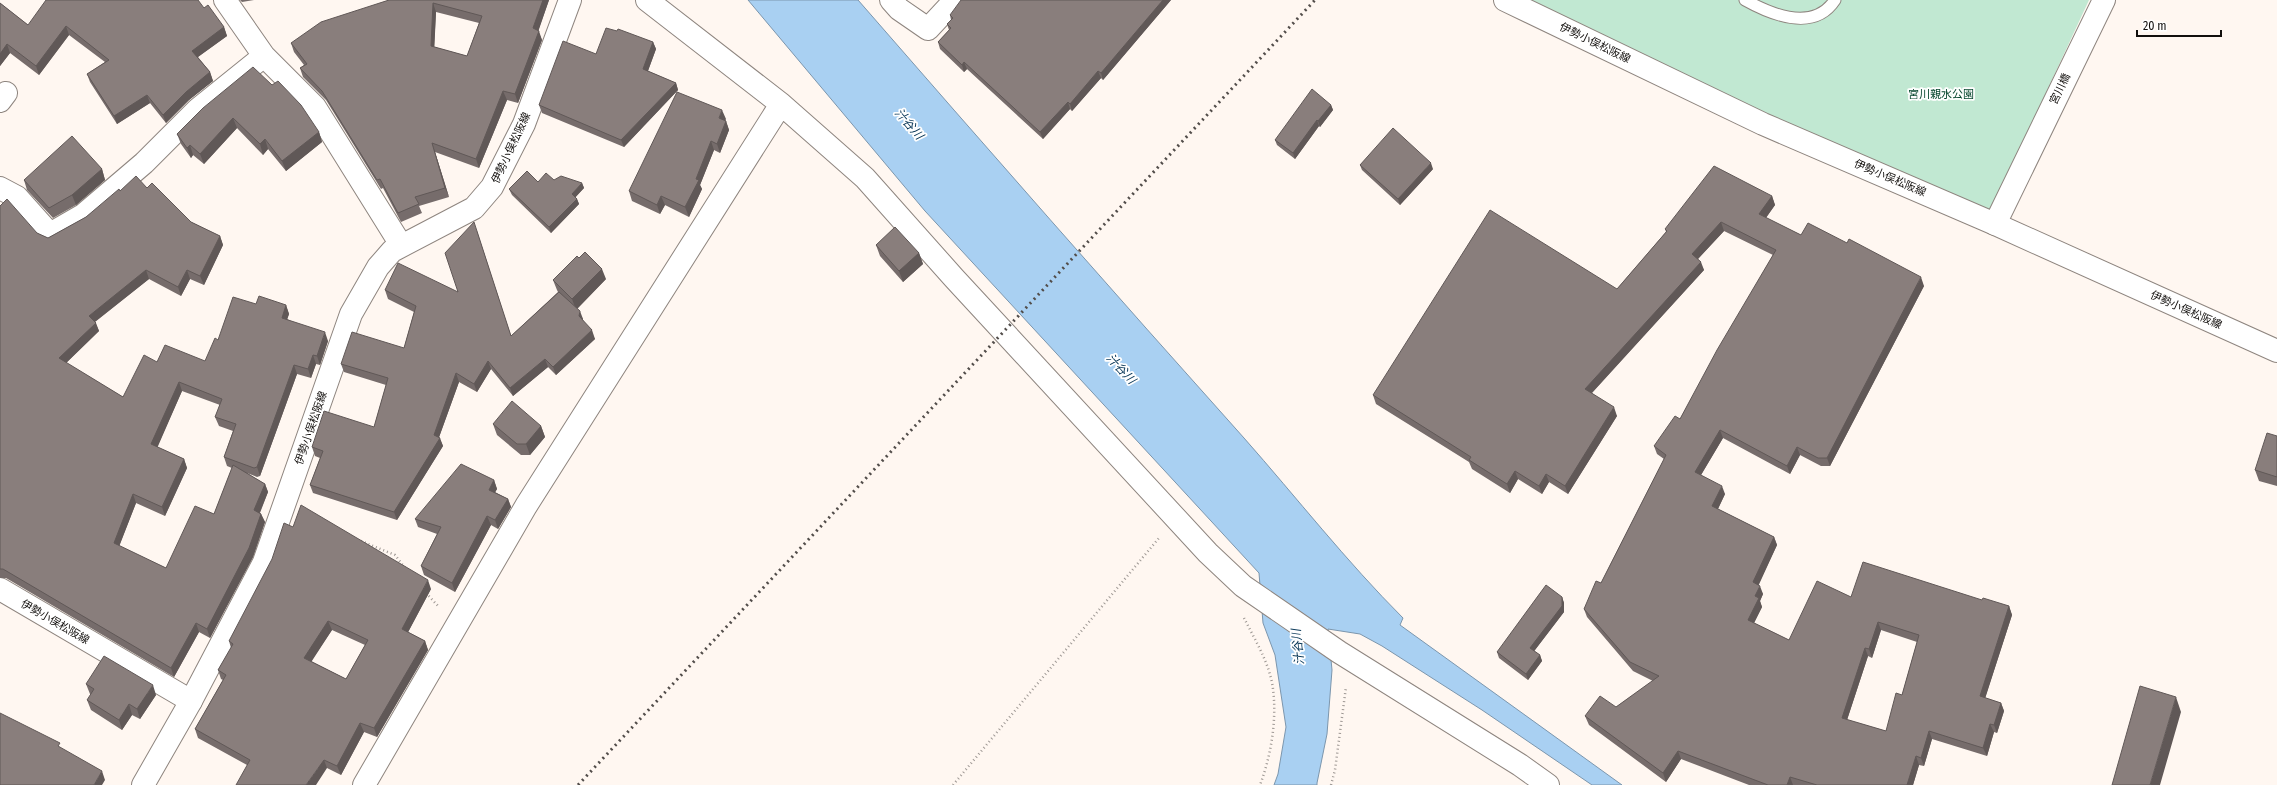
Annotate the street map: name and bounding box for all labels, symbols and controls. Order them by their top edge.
scale bar [2137,12,2221,38]
text: 20 m [2143,19,2167,33]
street label: 伊勢小俣松阪線 [1558,20,1632,66]
street label: 宮川橋 [2047,71,2073,107]
park label: 宮川親水公園 [1908,88,1974,101]
water label: 汁谷川 [892,106,927,144]
street label: 伊勢小俣松阪線 [489,110,533,186]
street label: 伊勢小俣松阪線 [1852,157,1928,199]
street label: 伊勢小俣松阪線 [2148,288,2224,332]
water label: 汁谷川 [1104,351,1140,388]
street label: 伊勢小俣松阪線 [292,389,330,467]
street label: 伊勢小俣松阪線 [18,597,92,647]
water label: 汁谷川 [1289,626,1307,666]

